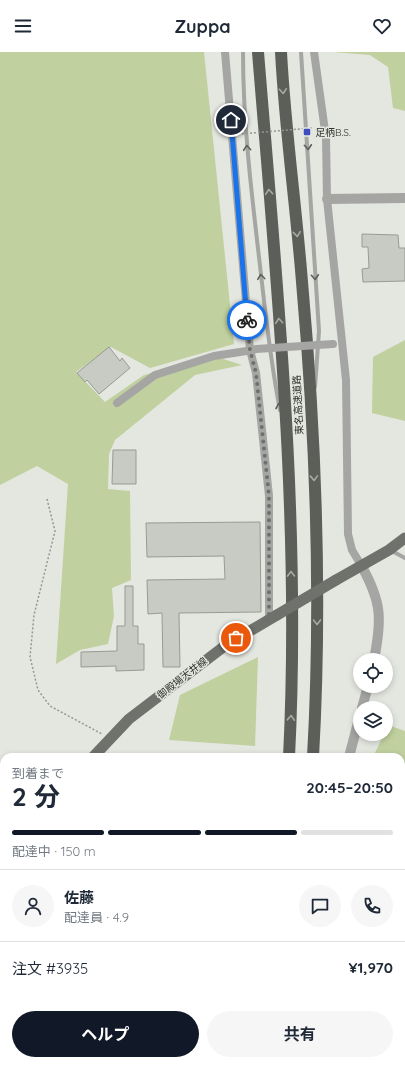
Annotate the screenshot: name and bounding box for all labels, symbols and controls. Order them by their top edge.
icon: menu [12,15,34,37]
text: Zuppa [174,15,231,38]
icon: heart [371,15,393,37]
one-way arrow [279,88,288,94]
pin [214,103,248,137]
icon: home [220,109,242,131]
place label: 足柄B.S. [315,126,351,139]
marker: 足柄B.S. [302,127,312,137]
one-way arrow [304,144,313,150]
one-way arrow [243,145,252,151]
one-way arrow [265,189,274,195]
one-way arrow [293,231,302,237]
one-way arrow [257,274,266,280]
one-way arrow [310,274,319,280]
courier [227,300,267,340]
icon: bike [236,309,258,331]
one-way arrow [275,318,284,324]
street label: 東名高速道路 [290,375,306,435]
one-way arrow [276,403,284,409]
one-way arrow [309,475,318,481]
one-way arrow [287,571,296,577]
one-way arrow [313,619,321,625]
pin [219,621,253,655]
icon: bag [225,627,247,649]
map controls [353,653,393,741]
button: locate [353,653,393,693]
street label: 御殿場大井線 [154,654,210,702]
button: layers [353,701,393,741]
one-way arrow [286,715,295,721]
text: 到着まで [12,765,64,781]
text: 20:45–20:50 [306,778,393,797]
text: 2 分 [12,780,60,813]
text: 配達中 · 150 m [12,843,96,859]
button: person [12,885,54,927]
button: chat [299,885,341,927]
button: phone [351,885,393,927]
text: 佐藤 [64,888,94,907]
text: 配達員 · 4.9 [64,909,129,925]
text: ¥1,970 [349,958,393,977]
text: 注文 #3935 [12,959,88,978]
button: ヘルプ [12,1011,199,1057]
button: 共有 [207,1011,393,1057]

